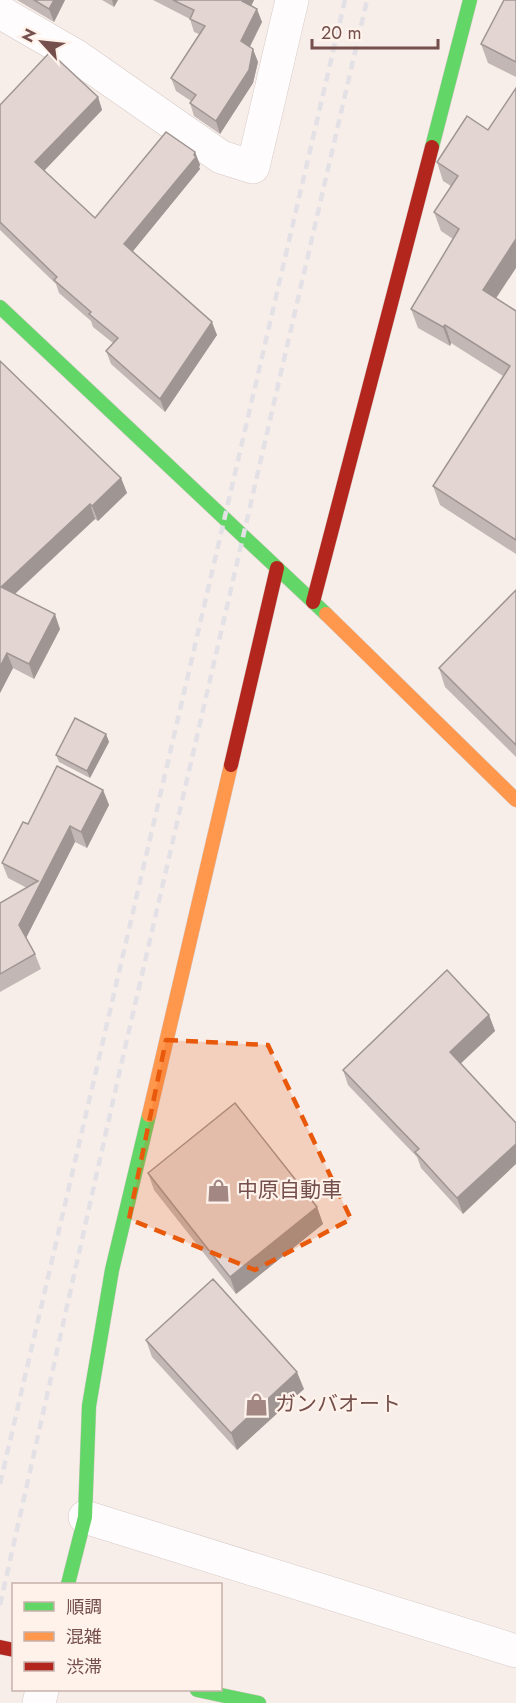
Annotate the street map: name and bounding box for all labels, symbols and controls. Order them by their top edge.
north arrow [12,12,72,72]
scale bar [312,12,438,50]
text: 20 m [321,20,361,46]
text: N [16,25,42,46]
place label: 中原自動車 [237,1175,342,1205]
shop icon: 中原自動車 [206,1177,232,1203]
place label: ガンバオート [275,1389,401,1419]
shop icon: ガンバオート [244,1391,270,1417]
legend [12,1583,222,1691]
text: 順調 [66,1594,102,1620]
text: 混雑 [66,1624,102,1650]
text: 渋滞 [66,1654,102,1680]

